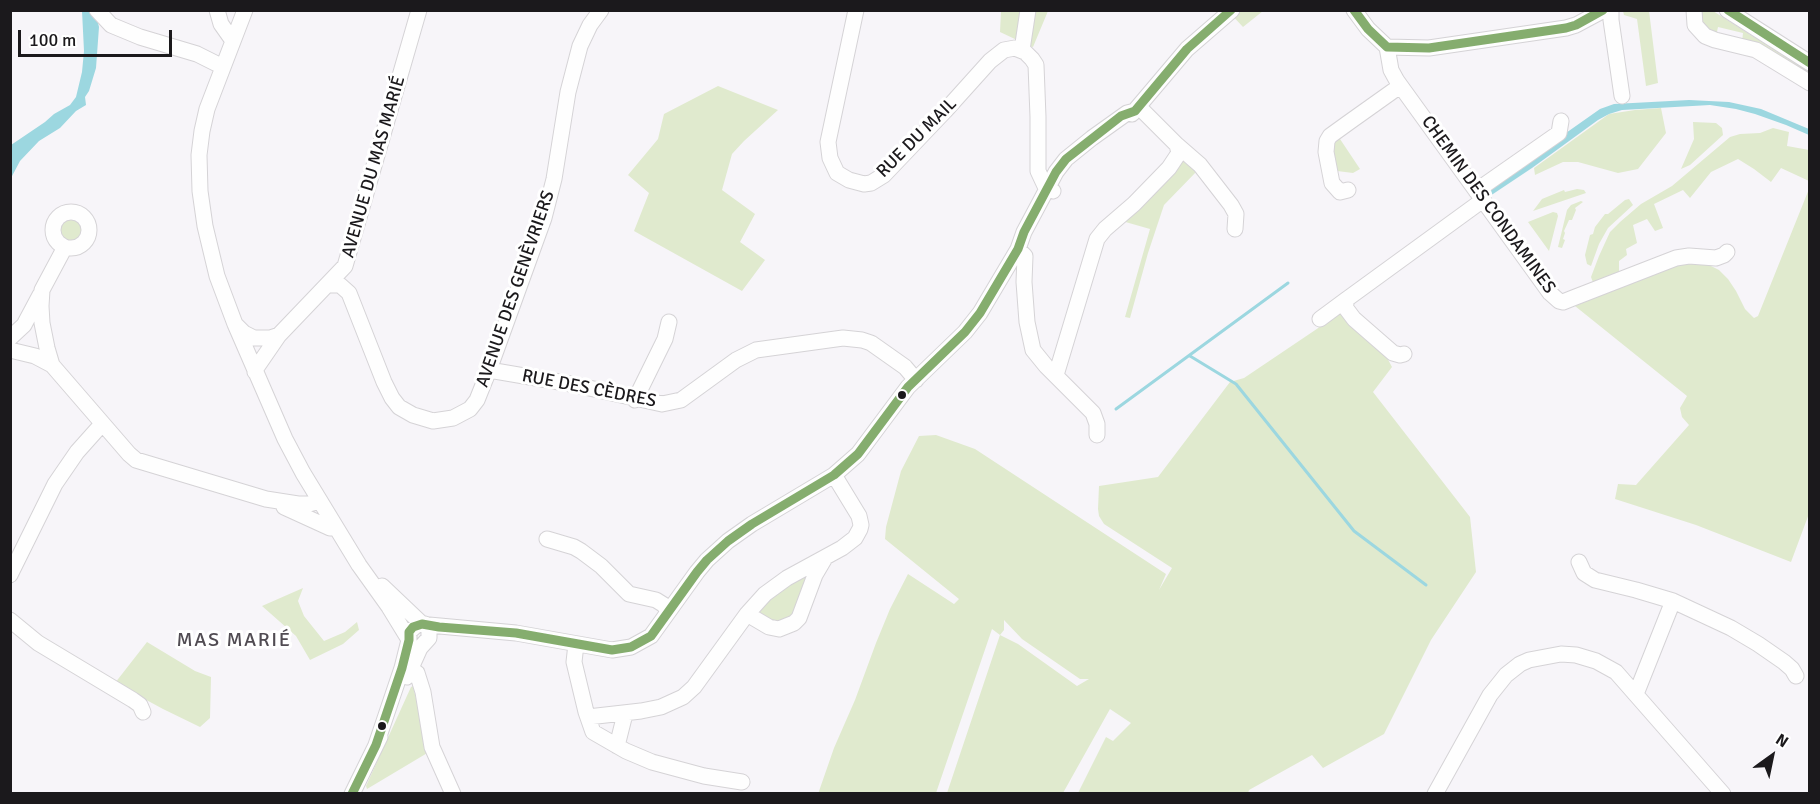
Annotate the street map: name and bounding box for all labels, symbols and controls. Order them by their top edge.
scale bar [21,18,176,56]
text: 100 m [29,29,76,51]
street label: AVENUE DU MAS MARIÉ [338,74,410,260]
street label: RUE DU MAIL [872,93,962,183]
street label: CHEMIN DES CONDAMINES [1416,112,1560,298]
street label: AVENUE DES GENÈVRIERS [472,188,560,390]
street label: RUE DES CÈDRES [520,365,658,413]
unlabelled marker [896,389,908,401]
district label: MAS MARIÉ [177,629,291,653]
unlabelled marker [376,720,388,732]
north arrow [1742,726,1802,786]
text: N [1772,729,1792,752]

